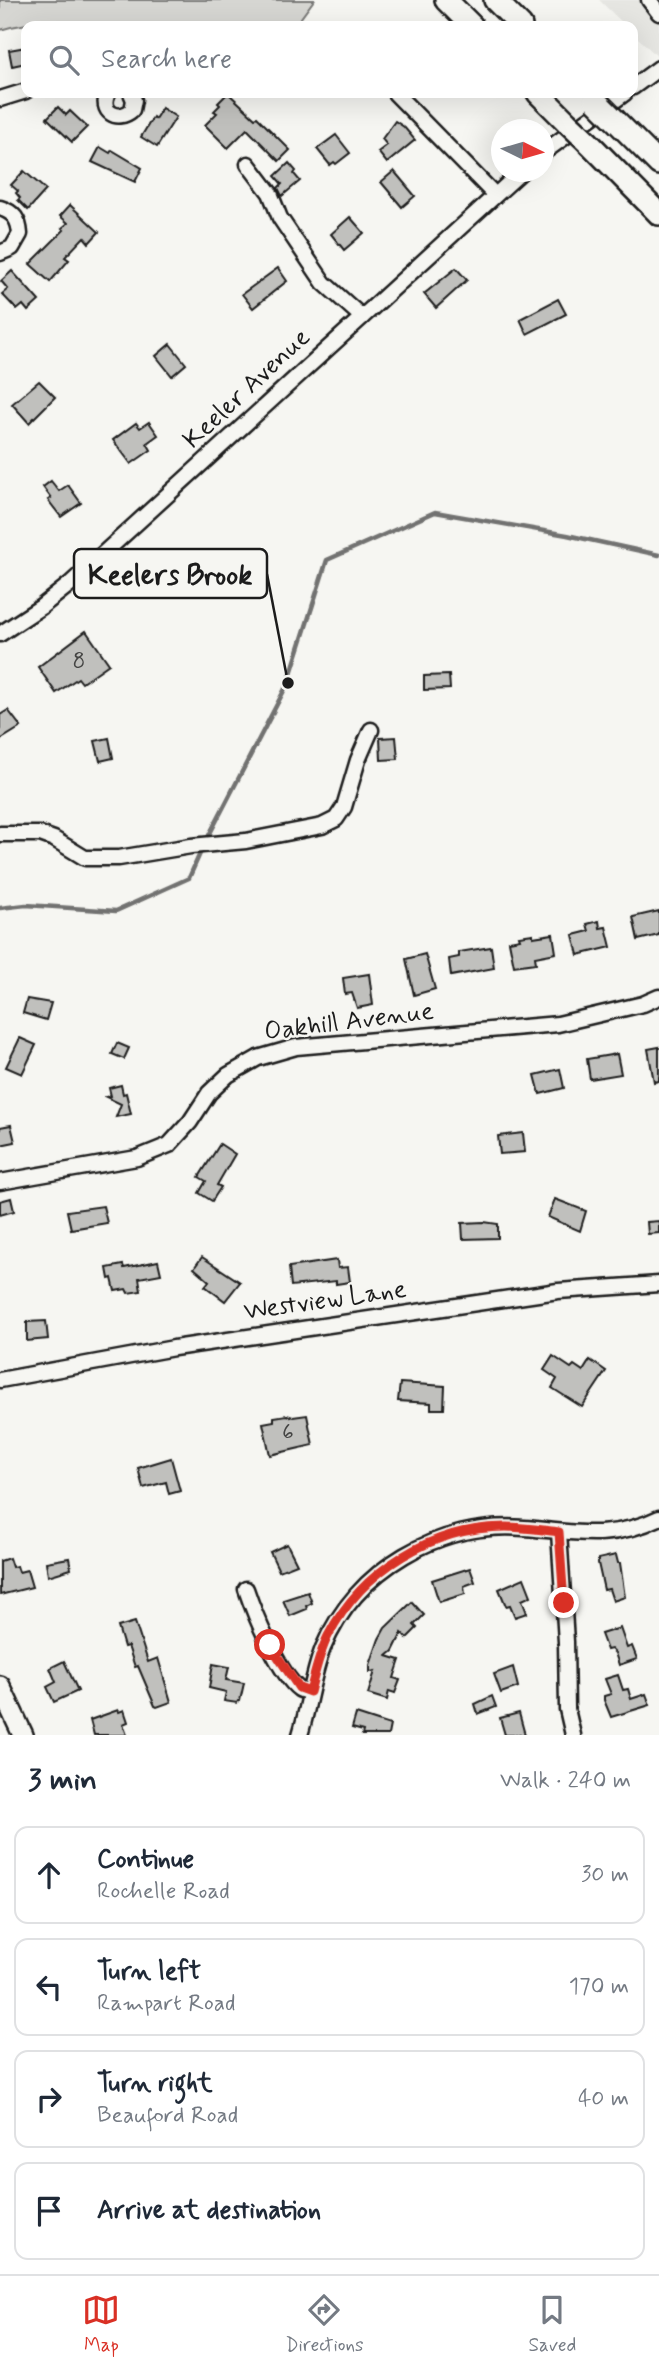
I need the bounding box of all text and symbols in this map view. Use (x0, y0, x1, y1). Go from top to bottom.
search box (21, 21, 638, 98)
icon: search (45, 41, 83, 79)
text: Search here (101, 43, 232, 77)
north arrow (491, 119, 554, 182)
street label: Keeler Avenue (176, 321, 318, 457)
callout: Keelers Brook (74, 549, 267, 598)
text: Keelers Brook (88, 558, 252, 595)
house number: 8 (73, 647, 85, 677)
street label: Oakhill Avenue (262, 995, 436, 1049)
street label: Westview Lane (242, 1273, 409, 1329)
house number: 6 (282, 1418, 294, 1448)
route end (548, 1587, 579, 1618)
route start (254, 1629, 285, 1660)
text: 3 min (28, 1761, 97, 1800)
text: Walk · 240 m (500, 1766, 631, 1796)
text: Continue (97, 1843, 194, 1877)
icon: ahead (30, 1856, 68, 1894)
text: 30 m (581, 1860, 629, 1890)
text: Rochelle Road (97, 1877, 230, 1907)
text: Turn left (97, 1955, 201, 1989)
icon: left (30, 1968, 68, 2006)
text: 170 m (569, 1972, 629, 2002)
text: Rampart Road (97, 1989, 236, 2019)
text: Turn right (97, 2067, 213, 2101)
icon: right (30, 2080, 68, 2118)
text: 40 m (578, 2084, 629, 2114)
text: Beauford Road (97, 2101, 238, 2131)
icon: arrive (30, 2192, 68, 2230)
text: Arrive at destination (97, 2194, 321, 2228)
tab: Map (82, 2291, 120, 2358)
tab: Directions (285, 2291, 364, 2358)
tab: Saved (528, 2291, 576, 2358)

